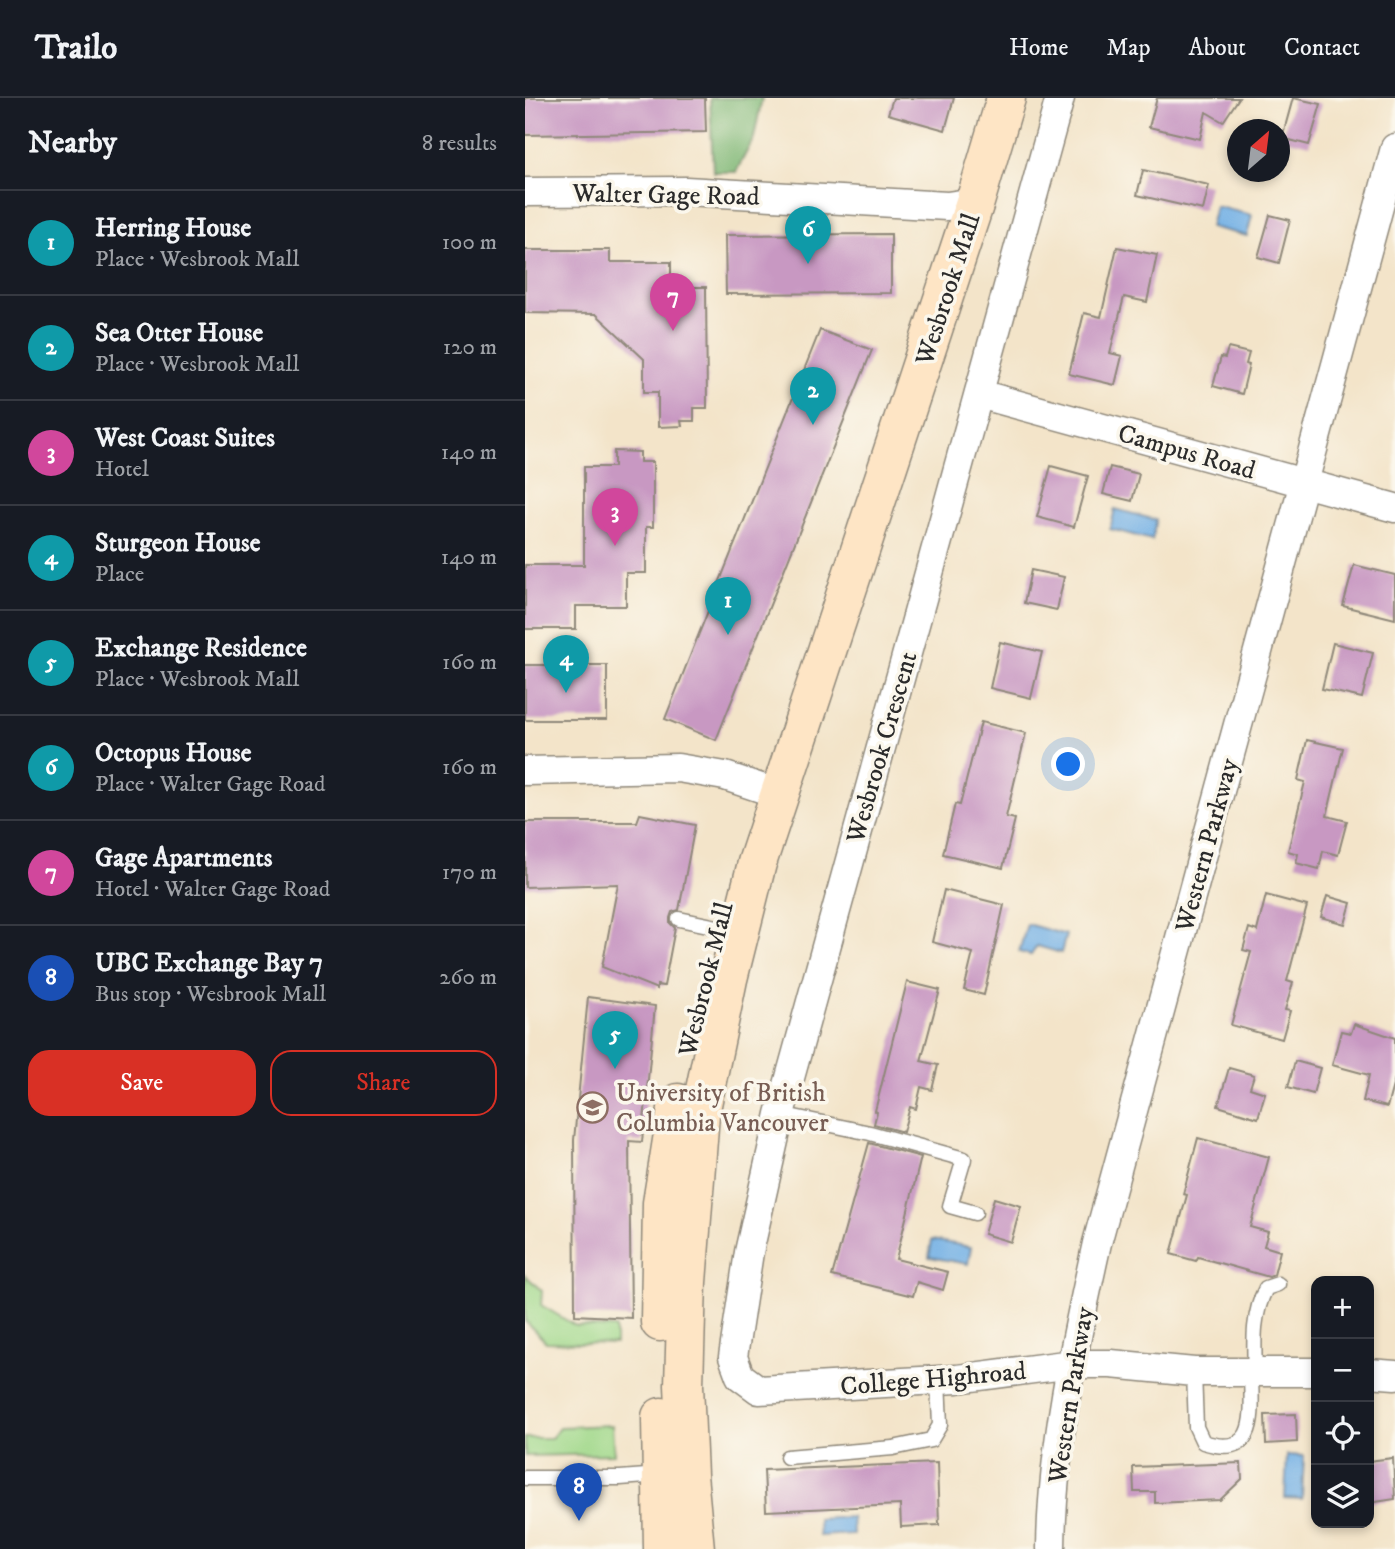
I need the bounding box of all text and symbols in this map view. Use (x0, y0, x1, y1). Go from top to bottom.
text: Trailo (35, 28, 117, 69)
text: Home (1009, 33, 1068, 63)
text: Map (1106, 33, 1151, 63)
text: About (1189, 33, 1246, 63)
text: Contact (1284, 33, 1360, 63)
north arrow (1227, 119, 1290, 182)
text: Nearby (28, 125, 117, 162)
text: 8 results (422, 129, 497, 158)
street label: Walter Gage Road (571, 177, 760, 214)
pin: 6 (785, 206, 831, 264)
street label: Wesbrook Mall (908, 209, 989, 371)
text: Herring House (95, 212, 251, 245)
text: 1 (47, 228, 55, 257)
text: 100 m (442, 228, 497, 257)
text: Place · Wesbrook Mall (95, 245, 299, 274)
pin: 7 (650, 273, 696, 331)
text: Sea Otter House (95, 317, 263, 350)
text: 2 (45, 333, 57, 362)
text: 120 m (443, 333, 497, 362)
text: Place · Wesbrook Mall (95, 350, 299, 379)
pin: 2 (790, 367, 836, 425)
street label: Campus Road (1114, 417, 1259, 488)
text: West Coast Suites (95, 422, 275, 455)
text: 3 (47, 438, 55, 467)
text: 140 m (441, 438, 497, 467)
text: Hotel (95, 455, 149, 484)
pin: 3 (592, 488, 638, 546)
text: Sturgeon House (95, 527, 261, 560)
text: 4 (44, 543, 58, 572)
text: 140 m (441, 543, 497, 572)
text: Place (95, 560, 144, 589)
pin: 1 (705, 577, 751, 635)
text: Exchange Residence (95, 632, 307, 665)
pin: 4 (543, 635, 589, 693)
text: 5 (45, 648, 57, 677)
text: 160 m (442, 648, 497, 677)
street label: Wesbrook Crescent (839, 648, 926, 848)
text: Place · Wesbrook Mall (95, 665, 299, 694)
text: Octopus House (95, 737, 252, 770)
your location (1051, 747, 1085, 781)
text: 6 (45, 753, 57, 782)
text: 160 m (442, 753, 497, 782)
street label: Western Parkway (1168, 754, 1247, 937)
text: Place · Walter Gage Road (95, 770, 326, 799)
text: Gage Apartments (95, 842, 273, 875)
text: 7 (45, 858, 57, 887)
text: 170 m (442, 858, 497, 887)
text: Hotel · Walter Gage Road (95, 875, 330, 904)
street label: Wesbrook Mall (671, 899, 742, 1061)
text: UBC Exchange Bay 7 (95, 947, 323, 980)
text: 8 (45, 963, 57, 992)
text: 260 m (439, 963, 497, 992)
text: Bus stop · Wesbrook Mall (95, 980, 326, 1009)
pin: 5 (592, 1011, 638, 1069)
button: Save (28, 1050, 256, 1116)
button: Share (270, 1050, 497, 1116)
place label: University of British Columbia Vancouver (616, 1077, 829, 1140)
school or university icon: University of British Columbia Vancouver (576, 1090, 610, 1124)
map controls (1311, 1276, 1374, 1528)
button: + (1311, 1276, 1374, 1339)
street label: Western Parkway (1041, 1304, 1102, 1487)
button: − (1311, 1339, 1374, 1402)
street label: College Highroad (839, 1355, 1027, 1404)
button: locate (1311, 1402, 1374, 1465)
pin: 8 (556, 1463, 602, 1521)
button: layers (1311, 1465, 1374, 1528)

